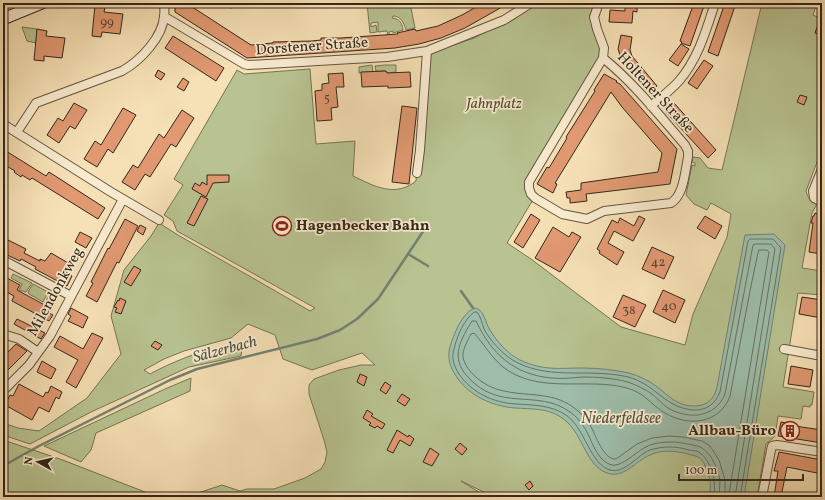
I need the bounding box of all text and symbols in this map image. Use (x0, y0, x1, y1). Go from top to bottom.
house number: 99 (100, 14, 114, 32)
street label: Dorstener Straße (255, 33, 369, 61)
street label: Holtener Straße (612, 48, 698, 138)
house number: 5 (324, 90, 330, 108)
park label: Jahnplatz (464, 94, 522, 115)
sports icon: Hagenbecker Bahn (271, 215, 293, 237)
place label: Hagenbecker Bahn (296, 216, 430, 237)
street label: Milendonkweg (23, 243, 89, 340)
house number: 42 (651, 254, 665, 272)
house number: 40 (661, 298, 677, 316)
house number: 38 (622, 302, 636, 320)
water label: Sälzerbach (191, 331, 259, 369)
water label: Niederfeldsee (581, 408, 661, 430)
building icon: Allbau-Büro (779, 420, 801, 442)
place label: Allbau-Büro (688, 421, 776, 442)
north arrow (18, 442, 58, 482)
text: N (22, 456, 38, 466)
scale bar (679, 456, 803, 482)
text: 100 m (685, 463, 718, 479)

